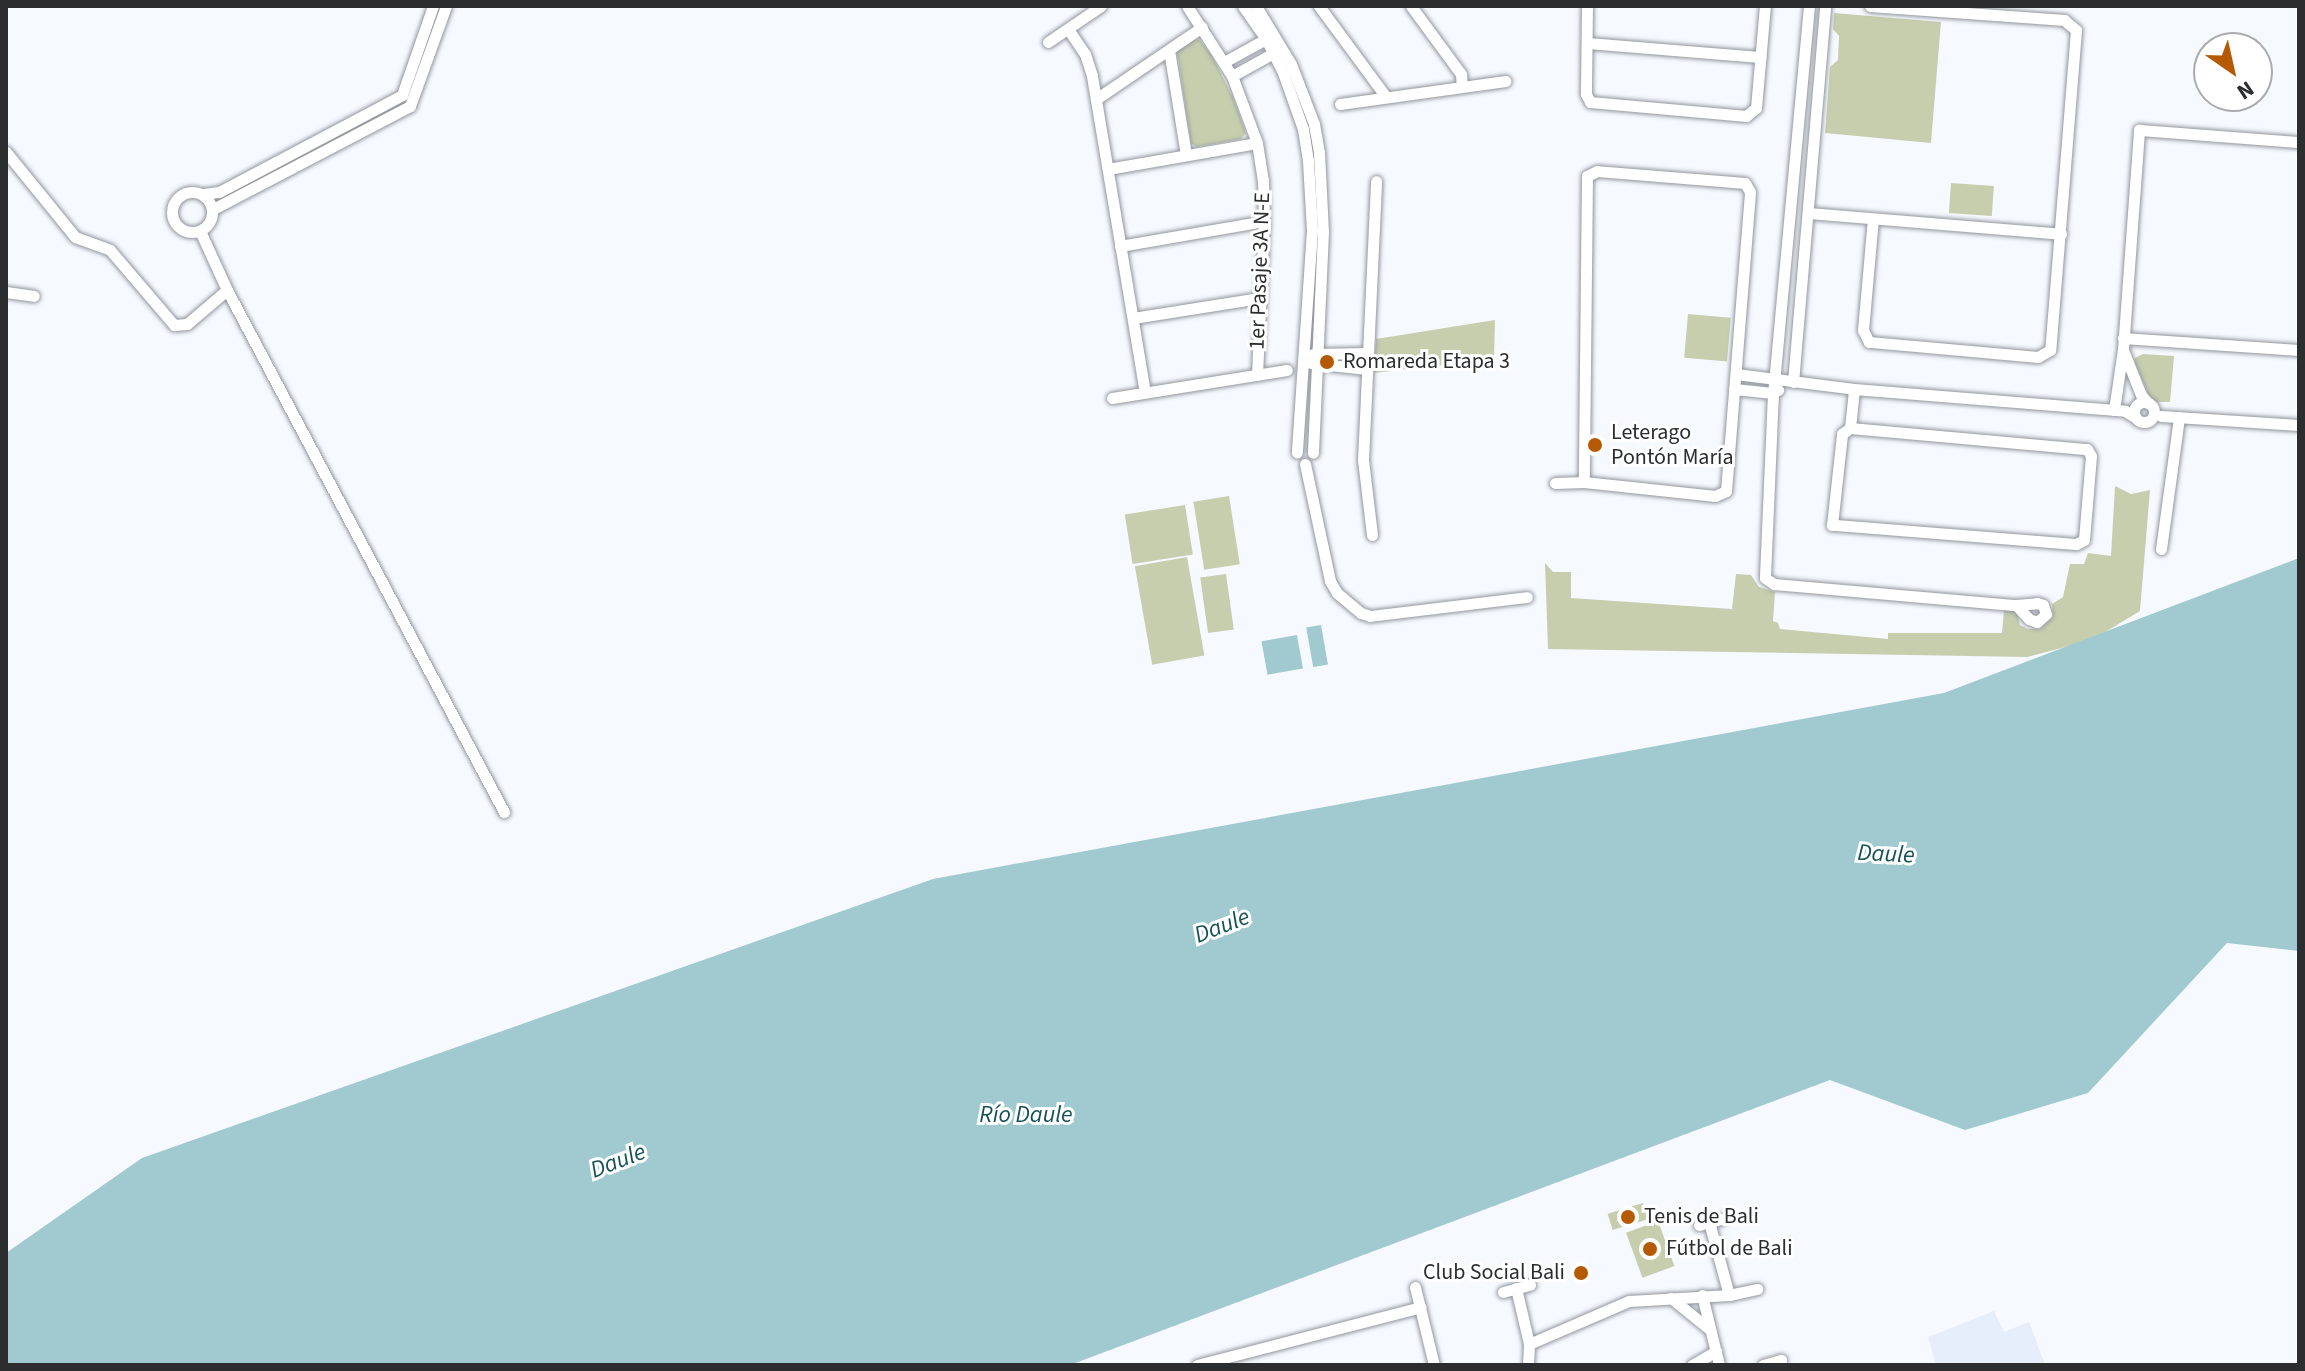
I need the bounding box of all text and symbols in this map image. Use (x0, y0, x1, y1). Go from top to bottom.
north arrow (2193, 32, 2273, 112)
text: N (2230, 73, 2260, 108)
street label: 1er Pasaje 3A N-E (1244, 192, 1276, 350)
place label: Romareda Etapa 3 (1343, 349, 1510, 375)
marker: Romareda Etapa 3 (1318, 353, 1336, 371)
place label: Leterago Pontón María (1611, 419, 1734, 470)
marker: Leterago Pontón María (1586, 436, 1604, 454)
water label: Daule (1857, 838, 1915, 870)
water label: Daule (1190, 902, 1254, 950)
water label: Río Daule (979, 1101, 1073, 1129)
water label: Daule (586, 1137, 650, 1185)
place label: Tenis de Bali (1644, 1204, 1759, 1230)
marker: Tenis de Bali (1619, 1208, 1637, 1226)
place label: Fútbol de Bali (1666, 1236, 1793, 1262)
marker: Fútbol de Bali (1641, 1240, 1659, 1258)
place label: Club Social Bali (1423, 1260, 1565, 1286)
marker: Club Social Bali (1572, 1264, 1590, 1282)

